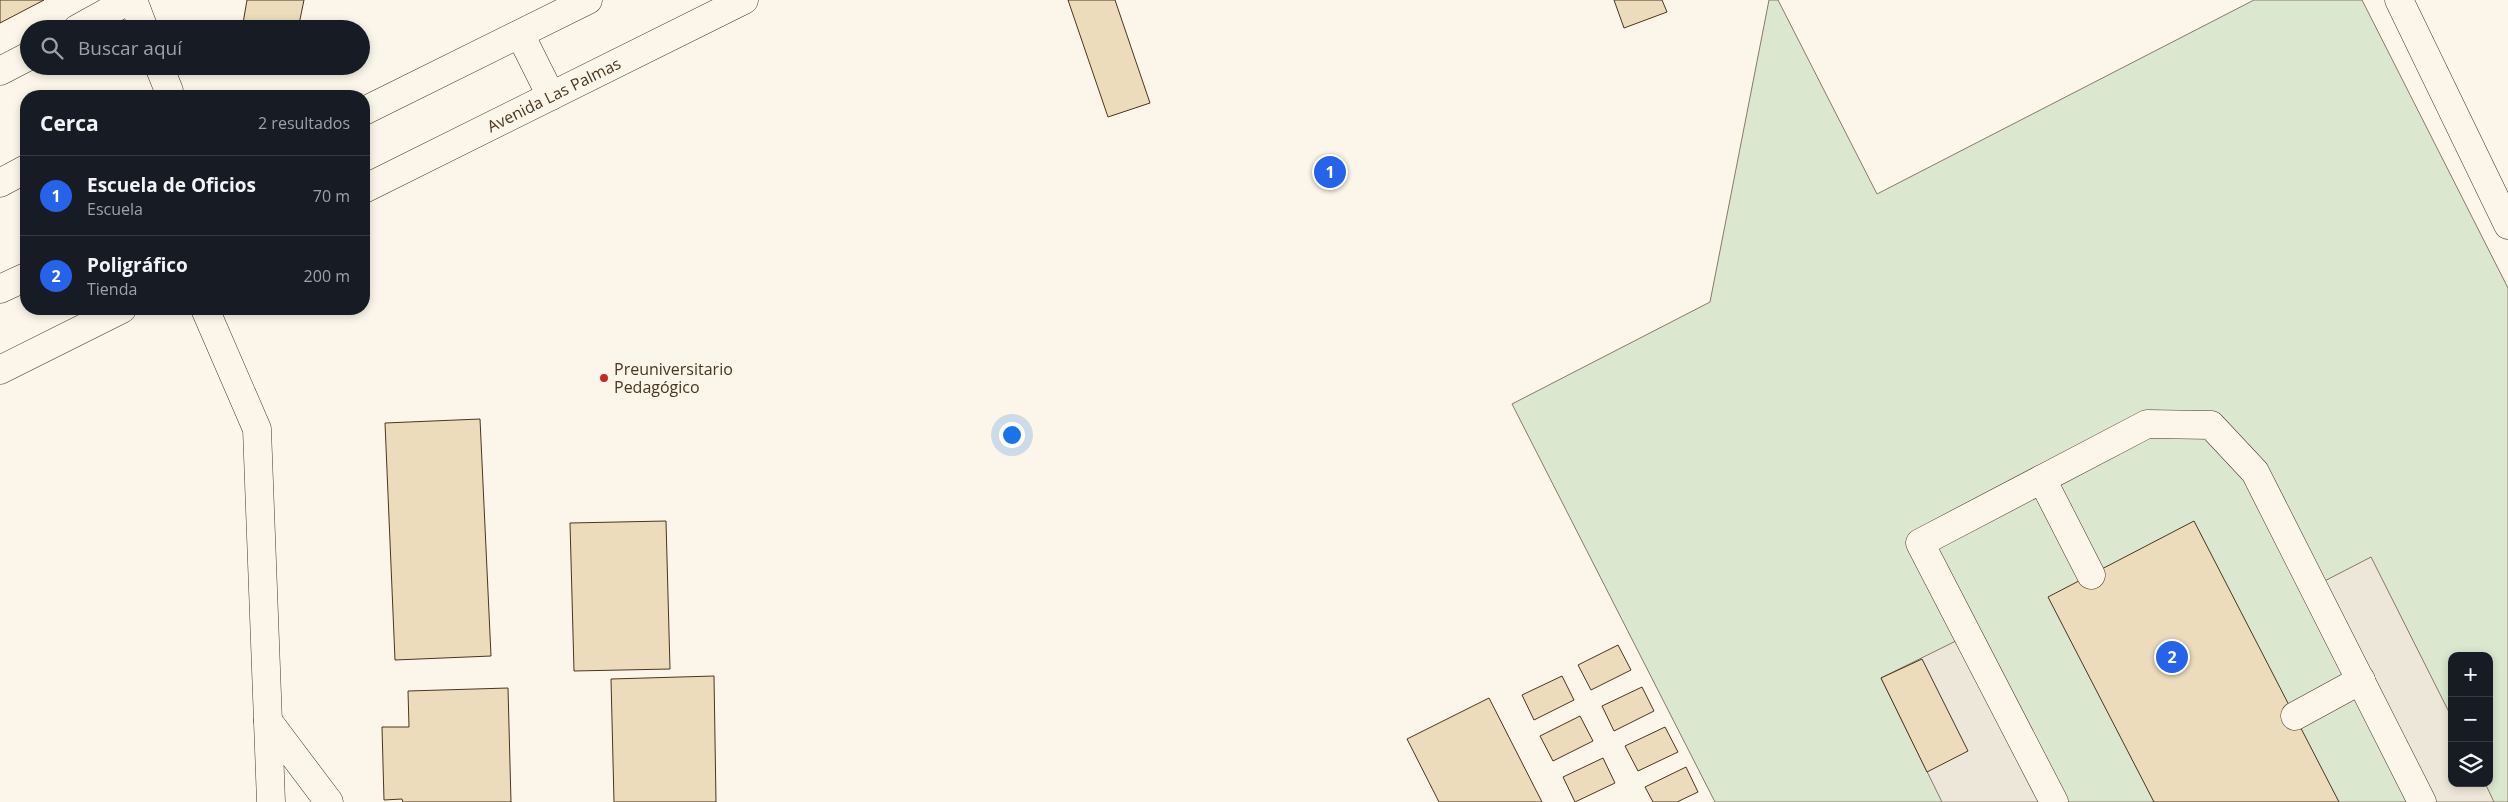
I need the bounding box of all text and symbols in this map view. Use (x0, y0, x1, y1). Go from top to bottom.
search box (20, 20, 370, 75)
icon: search (38, 34, 66, 62)
text: Buscar aquí (78, 35, 182, 61)
street label: Avenida Las Palmas (483, 52, 624, 137)
text: Cerca (40, 109, 99, 137)
text: 2 resultados (258, 112, 350, 134)
pin: 1 (1314, 153, 1346, 191)
text: Escuela de Oficios (87, 172, 256, 198)
text: 1 (51, 185, 61, 207)
text: 70 m (313, 185, 350, 207)
text: Escuela (87, 198, 143, 220)
text: Poligráfico (87, 252, 188, 278)
text: 2 (51, 265, 61, 287)
text: 200 m (304, 265, 350, 287)
text: Tienda (87, 278, 137, 300)
place label: Preuniversitario Pedagógico (614, 358, 733, 398)
marker: Preuniversitario Pedagógico (598, 372, 610, 384)
your location (999, 422, 1025, 448)
pin: 2 (2156, 638, 2188, 676)
map controls (2448, 652, 2493, 787)
button: + (2448, 652, 2493, 697)
button: − (2448, 697, 2493, 742)
button: layers (2448, 742, 2493, 787)

